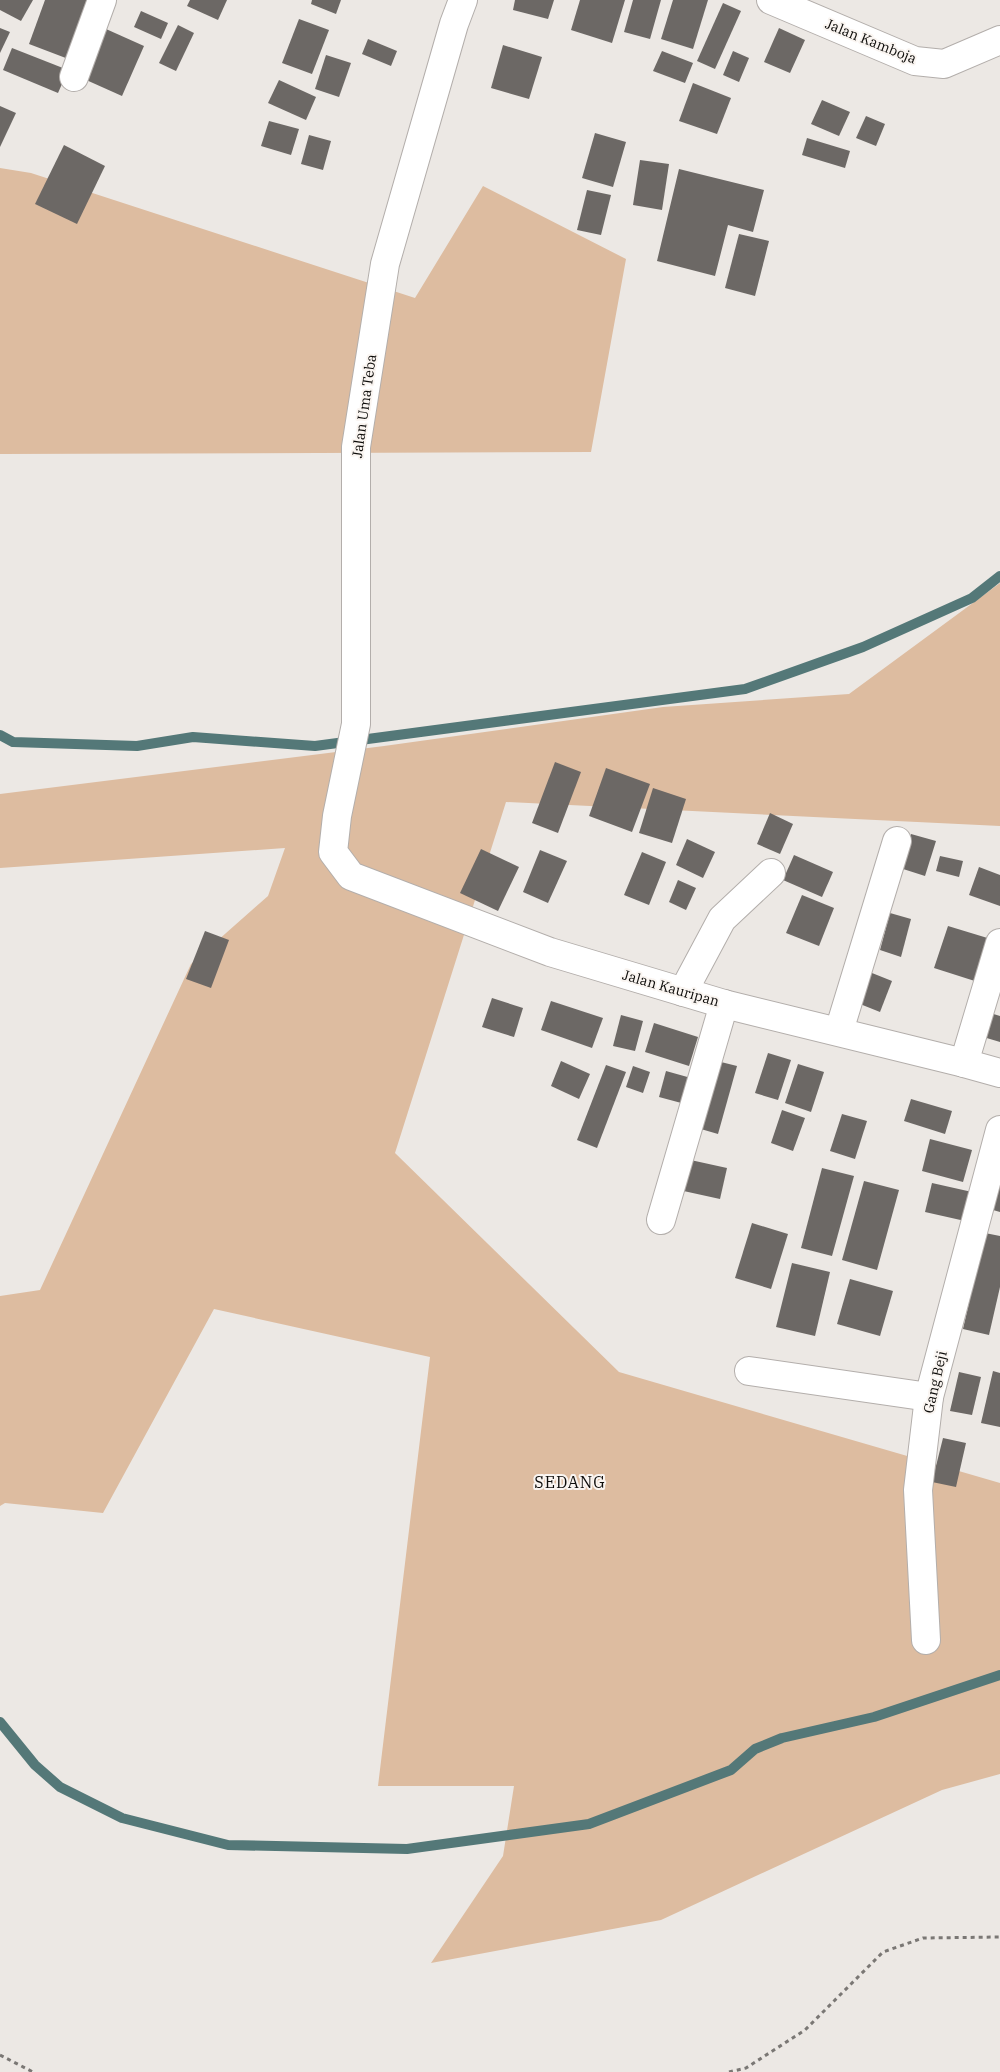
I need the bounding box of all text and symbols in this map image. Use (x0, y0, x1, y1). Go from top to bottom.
street label: Jalan Kamboja (823, 14, 920, 68)
street label: Jalan Uma Teba (348, 353, 380, 459)
street label: Jalan Kauripan (621, 966, 722, 1010)
street label: Gang Beji (919, 1349, 951, 1415)
district label: SEDANG (534, 1472, 606, 1492)

